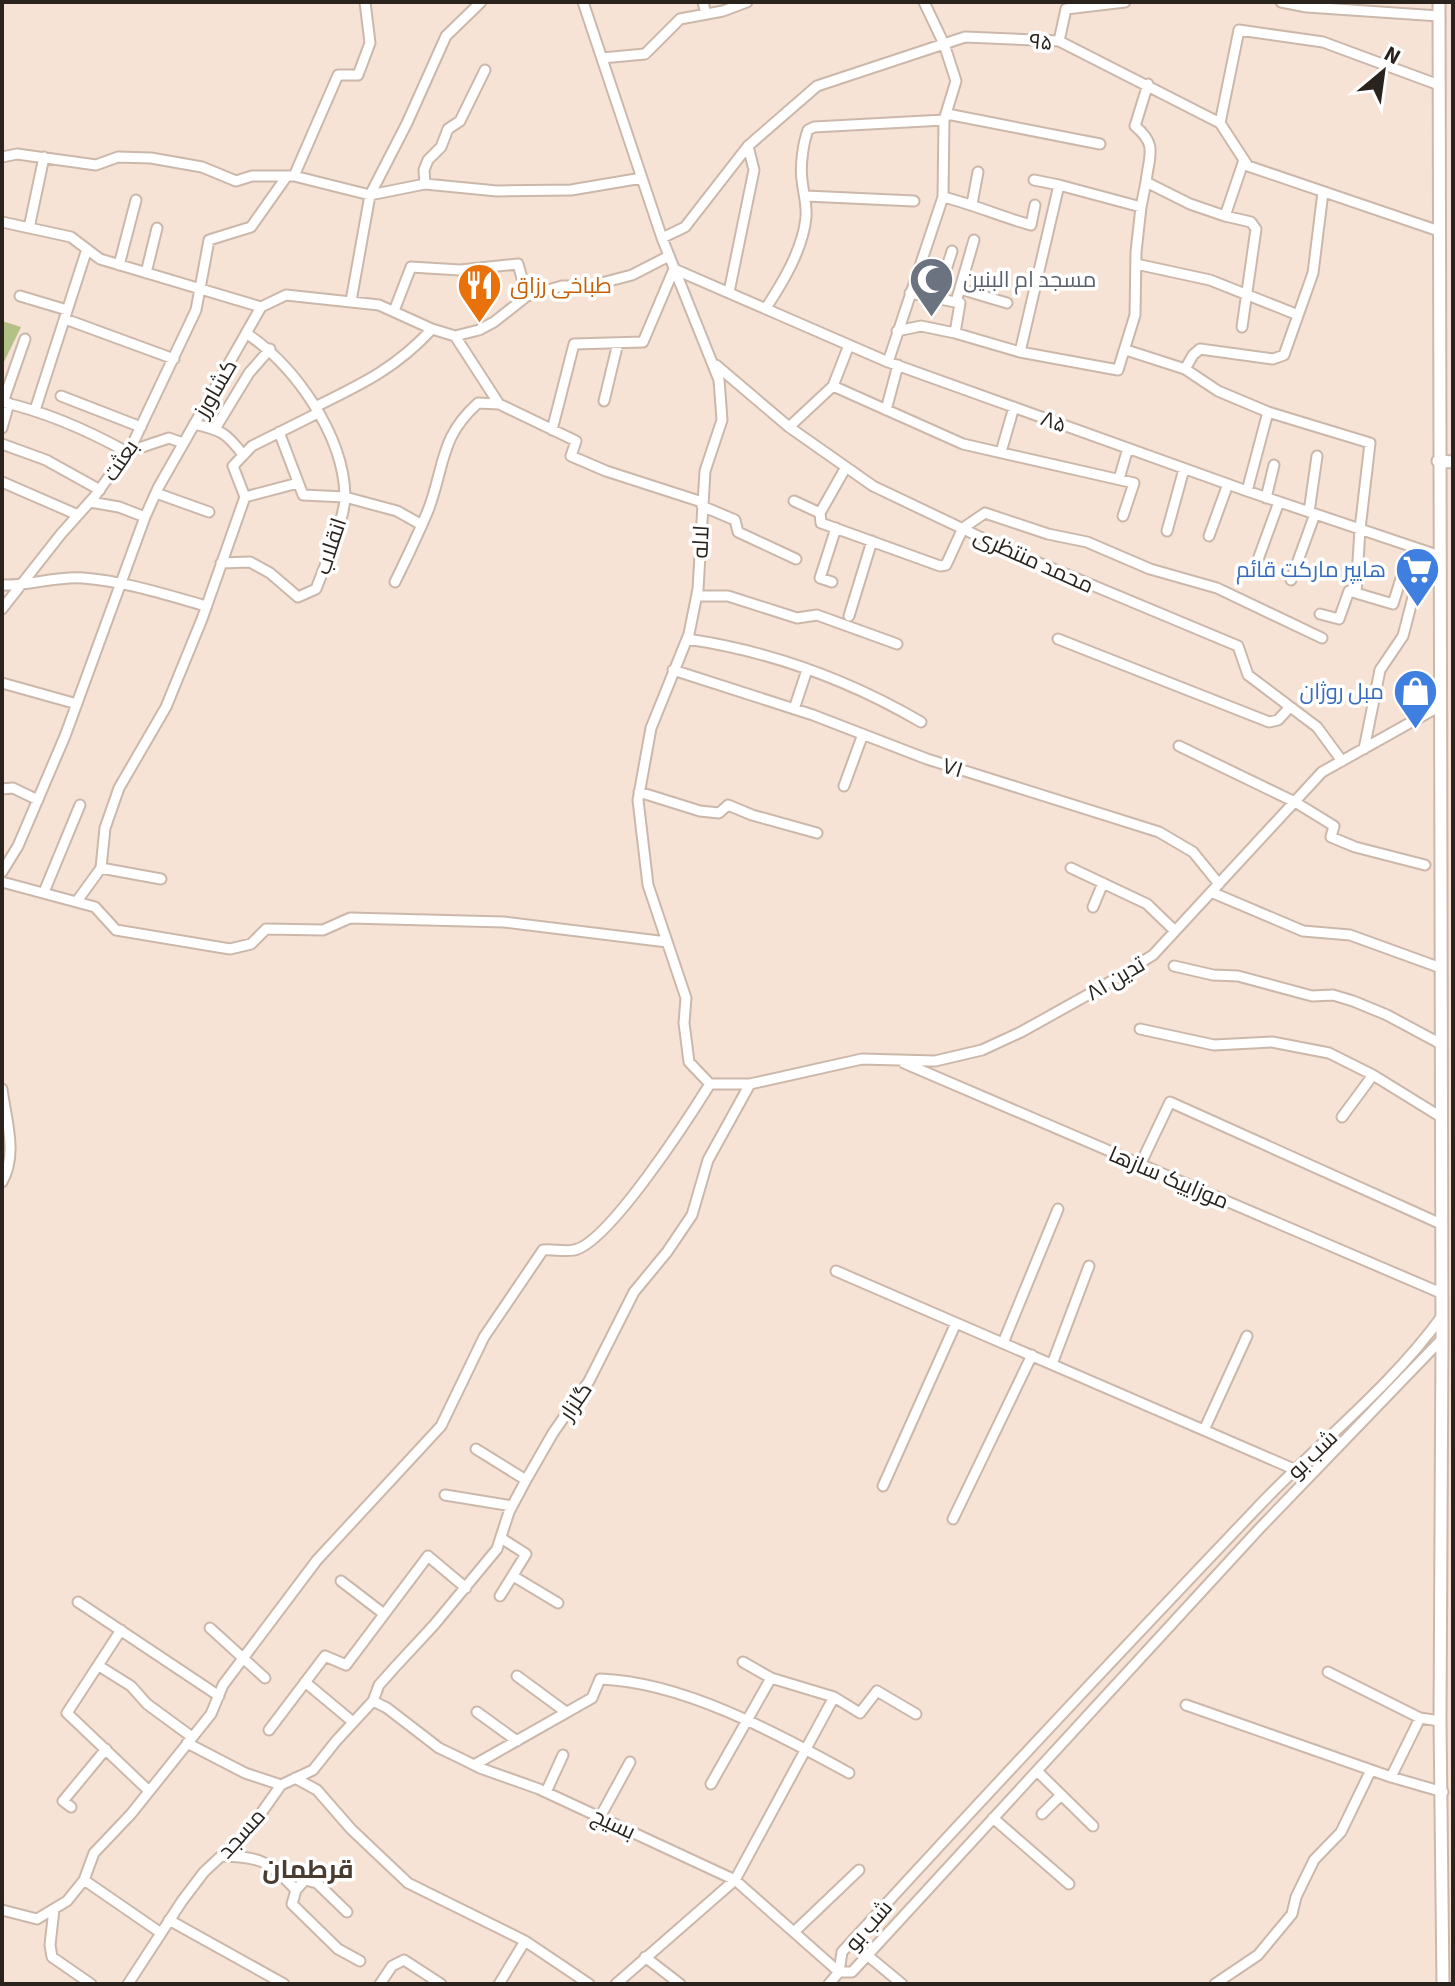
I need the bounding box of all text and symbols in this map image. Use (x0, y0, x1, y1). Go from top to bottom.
street label: ۹۵ (1028, 25, 1054, 59)
north arrow (1343, 32, 1423, 112)
text: N (1378, 38, 1406, 73)
mosque icon: مسجد ام البنین (908, 255, 956, 318)
restaurant icon: طباخی رزاق (455, 261, 503, 324)
place label: مسجد ام البنین (963, 264, 1096, 296)
place label: طباخی رزاق (510, 270, 612, 302)
street label: کشاورز (185, 353, 245, 425)
street label: ۸۵ (1036, 403, 1071, 441)
street label: بعثت (95, 433, 146, 488)
street label: انقلاب (307, 514, 355, 579)
street label: محمد منتظری (968, 520, 1099, 602)
street label: لاله (684, 525, 718, 559)
supermarket icon: هایپر مارکت قائم (1393, 545, 1441, 608)
place label: هایپر مارکت قائم (1236, 554, 1386, 586)
shop icon: مبل روژان (1391, 667, 1439, 730)
place label: مبل روژان (1299, 676, 1384, 708)
street label: ۷۱ (938, 750, 967, 786)
street label: تدین ۸۱ (1080, 949, 1151, 1009)
street label: موزاییک سازها (1104, 1138, 1234, 1218)
street label: گلزار (550, 1376, 600, 1429)
street label: شب بو (1280, 1423, 1345, 1487)
street label: بسیج (586, 1800, 641, 1848)
street label: مسجد (210, 1801, 273, 1866)
district label: قرطمان (262, 1851, 354, 1888)
street label: شب بو (837, 1893, 900, 1958)

